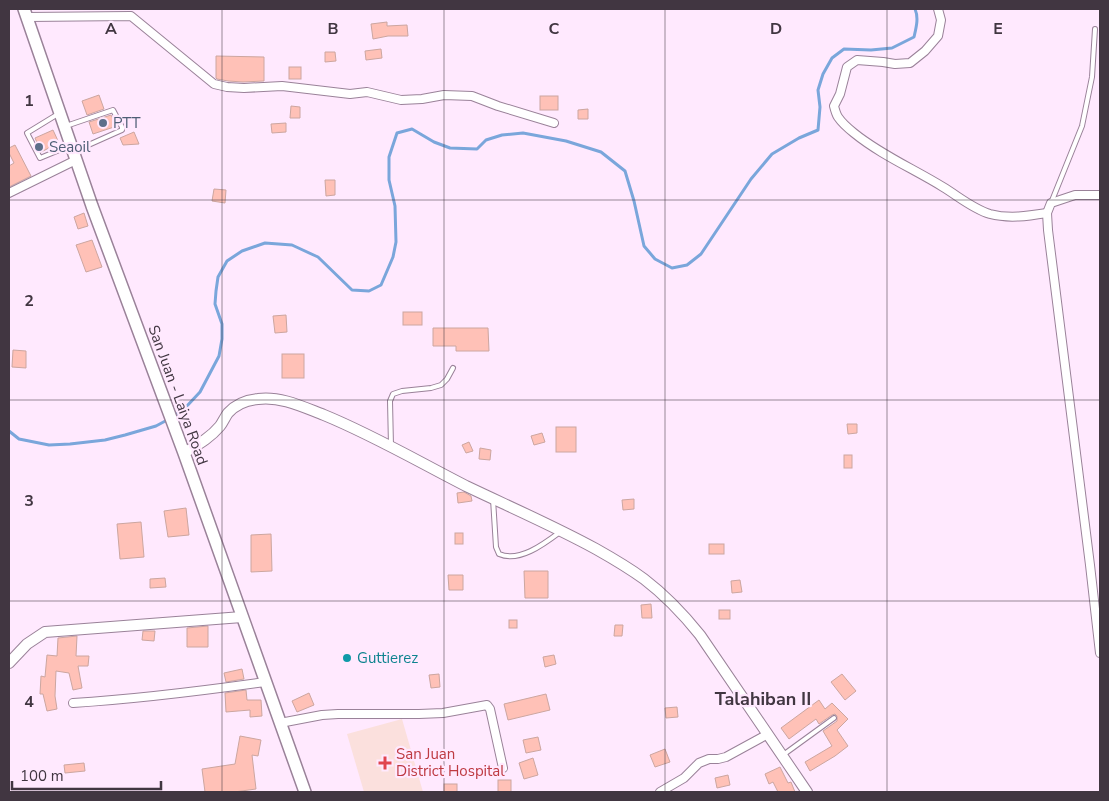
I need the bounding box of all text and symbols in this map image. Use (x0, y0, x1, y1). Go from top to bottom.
text: A (105, 18, 117, 40)
text: B (327, 18, 339, 40)
text: C (549, 18, 560, 40)
text: D (770, 18, 782, 40)
text: E (993, 18, 1003, 40)
text: 1 (24, 90, 34, 112)
place label: PTT (113, 113, 140, 133)
marker: PTT (97, 117, 109, 129)
place label: Seaoil (49, 137, 91, 157)
marker: Seaoil (33, 141, 45, 153)
text: 2 (24, 290, 34, 312)
street label: San Juan - Laiya Road (143, 322, 213, 468)
text: 3 (24, 490, 34, 512)
place label: Guttierez (357, 648, 418, 668)
marker: Guttierez (341, 652, 353, 664)
district label: Talahiban II (715, 687, 811, 711)
text: 4 (24, 691, 34, 713)
place label: San Juan District Hospital (396, 744, 505, 781)
marker: San Juan District Hospital (378, 756, 392, 770)
scale bar (12, 758, 161, 790)
text: 100 m (20, 766, 64, 786)

